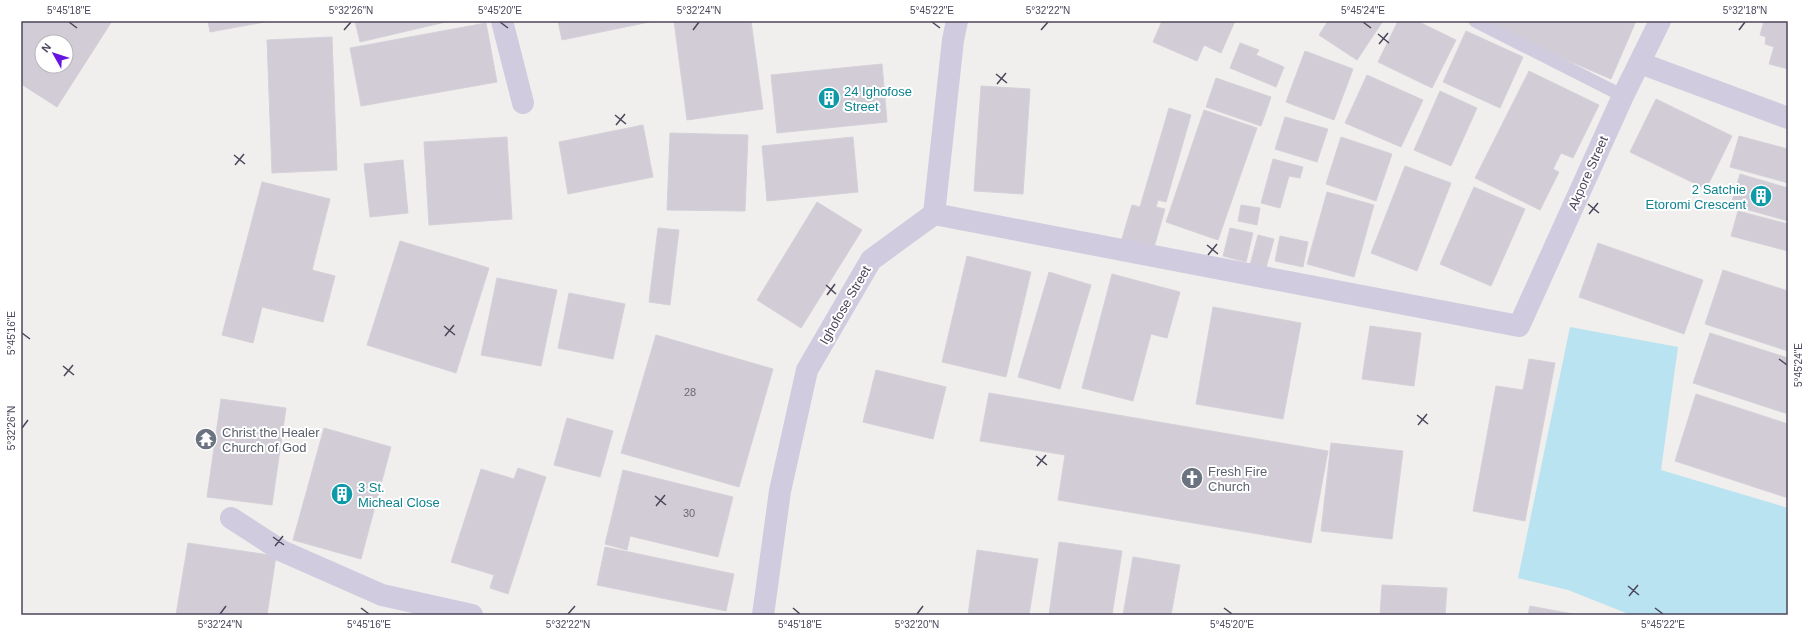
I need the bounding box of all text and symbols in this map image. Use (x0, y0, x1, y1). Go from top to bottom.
text: 5°45'18"E (47, 5, 91, 16)
text: 5°32'26"N (329, 5, 373, 16)
text: 5°45'20"E (478, 5, 522, 16)
text: 5°32'24"N (677, 5, 721, 16)
text: 5°45'22"E (910, 5, 954, 16)
text: 5°32'22"N (1026, 5, 1070, 16)
text: 5°45'24"E (1341, 5, 1385, 16)
text: 5°32'18"N (1723, 5, 1767, 16)
north arrow (34, 34, 74, 74)
text: N (39, 41, 53, 55)
place label: 24 Ighofose Street (844, 84, 912, 114)
building icon: 24 Ighofose Street (816, 85, 842, 111)
street label: Akpore Street (1565, 133, 1611, 212)
place label: 2 Satchie Etoromi Crescent (1646, 182, 1746, 212)
building icon: 2 Satchie Etoromi Crescent (1748, 183, 1774, 209)
street label: Ighofose Street (816, 263, 874, 347)
text: 5°45'16"E (6, 311, 17, 355)
text: 5°45'24"E (1793, 343, 1804, 387)
house number: 28 (684, 386, 696, 398)
text: 5°32'26"N (6, 406, 17, 450)
place label: Christ the Healer Church of God (222, 425, 320, 455)
temple icon: Christ the Healer Church of God (193, 426, 219, 452)
place label: Fresh Fire Church (1208, 464, 1267, 494)
church icon: Fresh Fire Church (1179, 465, 1205, 491)
place label: 3 St. Micheal Close (358, 480, 440, 510)
building icon: 3 St. Micheal Close (329, 481, 355, 507)
house number: 30 (683, 507, 695, 519)
text: 5°32'24"N (198, 619, 242, 630)
text: 5°45'16"E (347, 619, 391, 630)
text: 5°32'22"N (546, 619, 590, 630)
text: 5°45'18"E (778, 619, 822, 630)
text: 5°32'20"N (895, 619, 939, 630)
text: 5°45'20"E (1210, 619, 1254, 630)
text: 5°45'22"E (1641, 619, 1685, 630)

